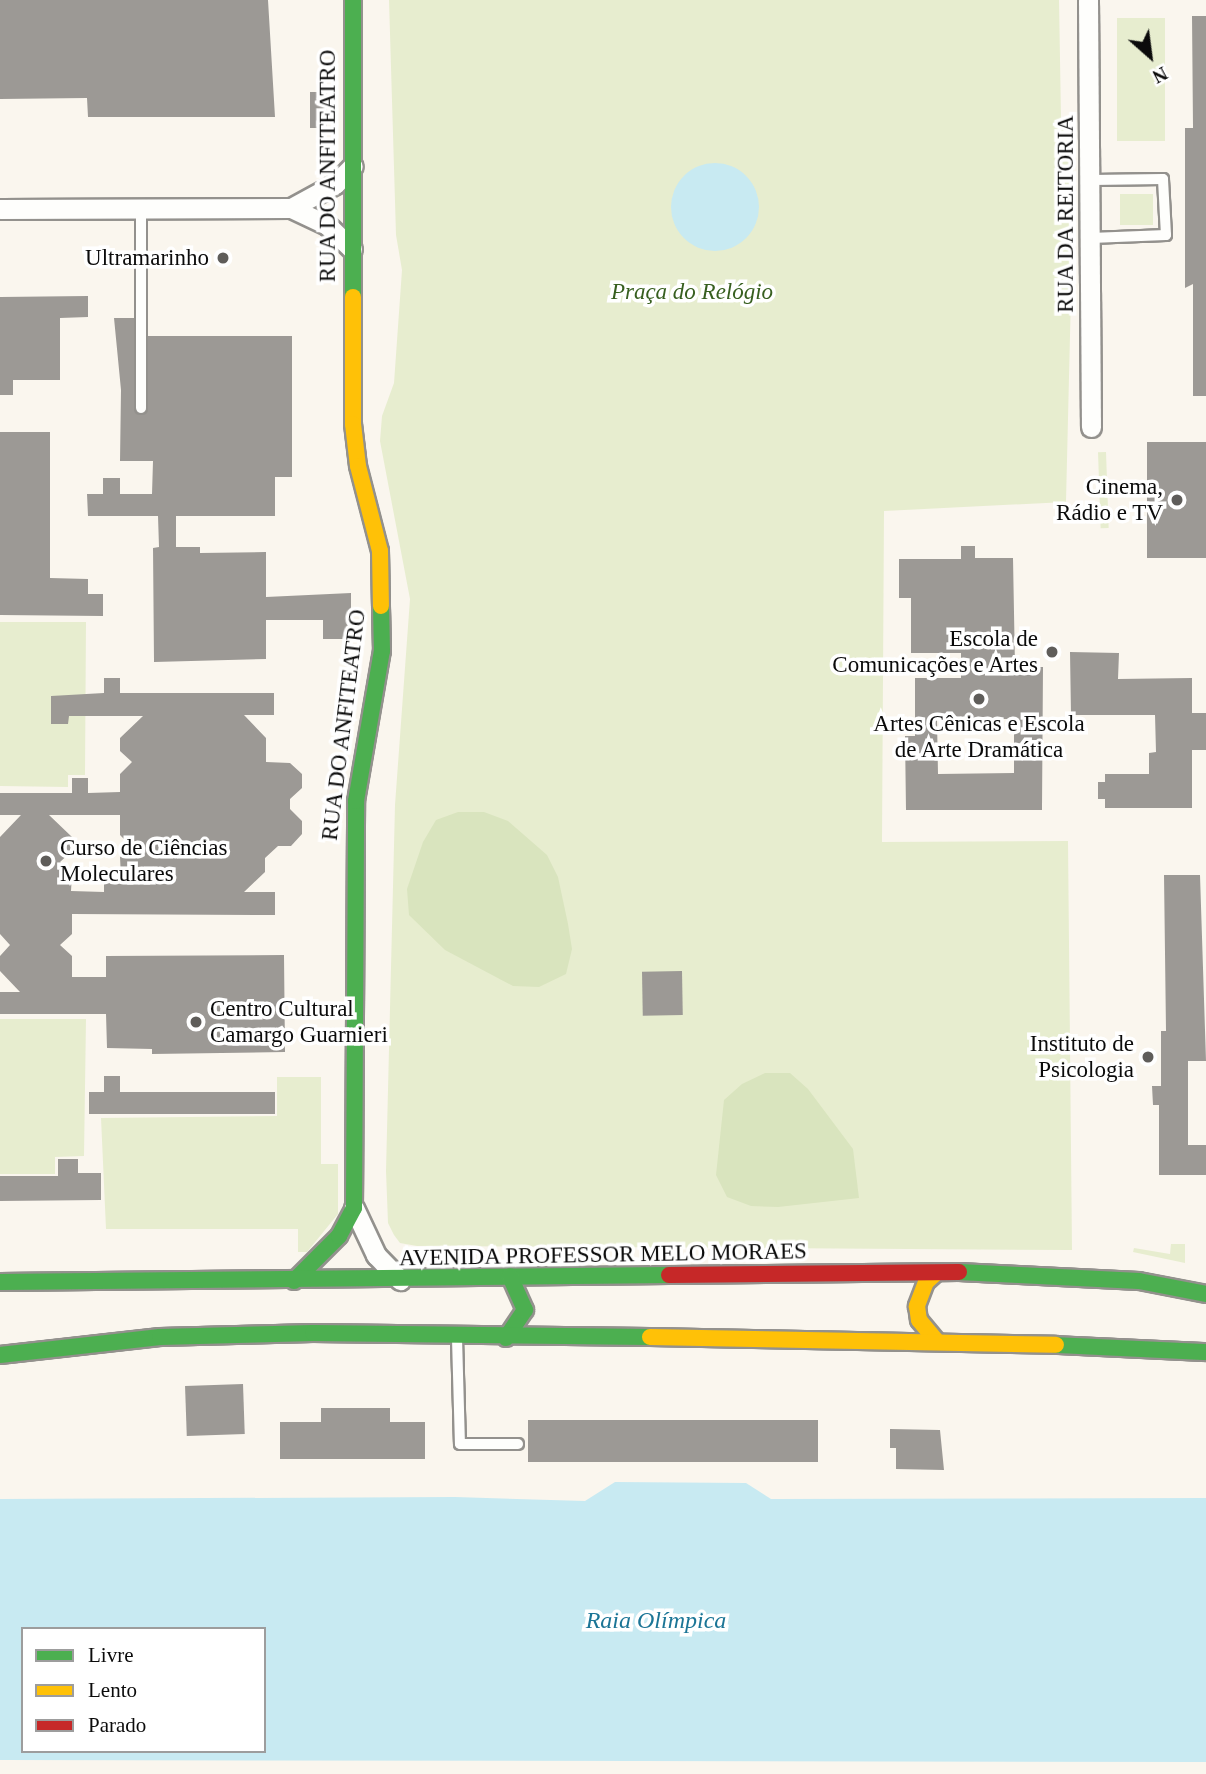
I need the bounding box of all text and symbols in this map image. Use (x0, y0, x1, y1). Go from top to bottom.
north arrow (1115, 21, 1185, 91)
street label: RUA DO ANFITEATRO (314, 48, 342, 284)
text: N (1149, 62, 1171, 87)
street label: RUA DA REITORIA (1052, 114, 1080, 314)
place label: Ultramarinho (85, 244, 209, 272)
marker: Ultramarinho (215, 250, 231, 266)
park label: Praça do Relógio (611, 278, 773, 306)
place label: Cinema, Rádio e TV (1056, 473, 1163, 527)
marker: Cinema, Rádio e TV (1169, 492, 1185, 508)
street label: RUA DO ANFITEATRO (316, 607, 372, 843)
place label: Escola de Comunicações e Artes (831, 625, 1038, 679)
marker: Escola de Comunicações e Artes (1044, 644, 1060, 660)
marker: Artes Cênicas e Escola de Arte Dramática (971, 691, 987, 707)
place label: Artes Cênicas e Escola de Arte Dramática (873, 710, 1085, 764)
place label: Curso de Ciências Moleculares (60, 834, 227, 888)
marker: Curso de Ciências Moleculares (38, 853, 54, 869)
place label: Centro Cultural Camargo Guarnieri (210, 995, 388, 1049)
marker: Centro Cultural Camargo Guarnieri (188, 1014, 204, 1030)
place label: Instituto de Psicologia (1030, 1030, 1134, 1084)
marker: Instituto de Psicologia (1140, 1049, 1156, 1065)
street label: AVENIDA PROFESSOR MELO MORAES (398, 1238, 808, 1272)
water label: Raia Olímpica (586, 1607, 726, 1635)
legend (21, 1627, 266, 1753)
text: Livre (88, 1643, 133, 1667)
text: Lento (88, 1678, 137, 1702)
text: Parado (88, 1713, 146, 1737)

